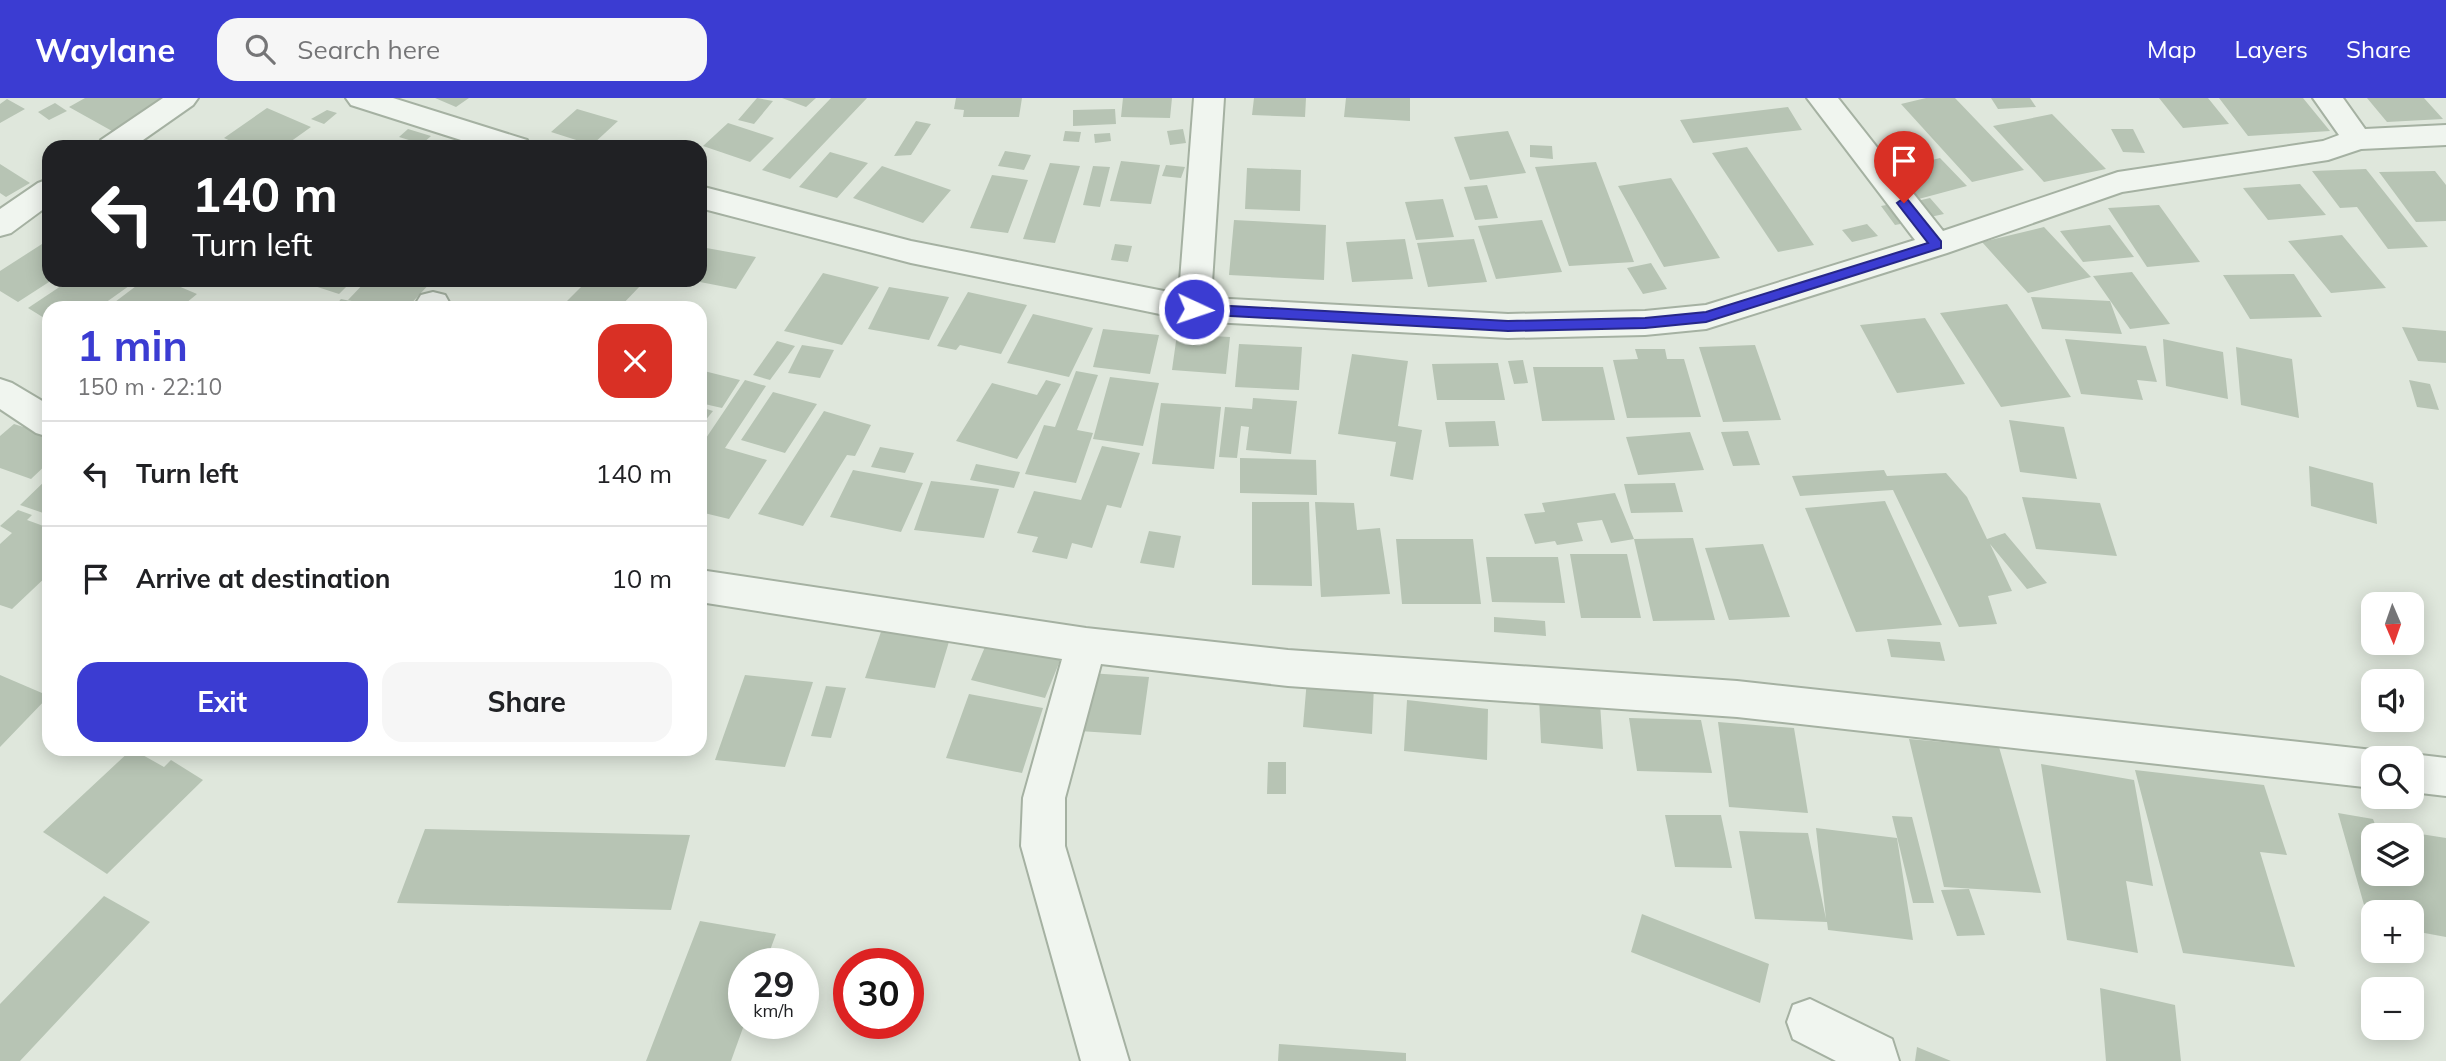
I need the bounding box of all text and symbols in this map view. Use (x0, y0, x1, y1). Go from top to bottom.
search box (217, 18, 707, 81)
text: Waylane (35, 29, 175, 70)
icon: search (241, 30, 279, 68)
text: Search here (297, 33, 440, 66)
text: Map (2147, 34, 2196, 64)
text: Layers (2234, 34, 2308, 64)
text: Share (2346, 34, 2411, 64)
pin (1874, 131, 1934, 203)
icon: arrive (1885, 142, 1923, 180)
text: 140 m (192, 163, 338, 224)
icon: left (77, 168, 168, 259)
text: Turn left (192, 224, 312, 264)
position arrow (1157, 272, 1231, 346)
text: 1 min (77, 319, 188, 372)
button: close (598, 324, 672, 398)
text: 150 m · 22:10 (77, 372, 222, 401)
icon: left (77, 455, 115, 493)
text: Turn left (136, 457, 238, 490)
text: 140 m (596, 457, 672, 490)
icon: arrive (77, 560, 115, 598)
text: Arrive at destination (136, 562, 391, 595)
text: 10 m (611, 562, 672, 595)
north arrow (2361, 592, 2424, 654)
map controls (2361, 592, 2424, 1040)
button: Exit (77, 662, 368, 742)
button: Share (382, 662, 672, 742)
button: sound (2361, 669, 2424, 732)
button: search (2361, 746, 2424, 809)
button: layers (2361, 823, 2424, 886)
button: + (2361, 900, 2424, 963)
speed limit sign: 30 (833, 948, 924, 1039)
text: 29 (752, 962, 795, 1006)
button: − (2361, 977, 2424, 1040)
text: km/h (753, 999, 794, 1022)

